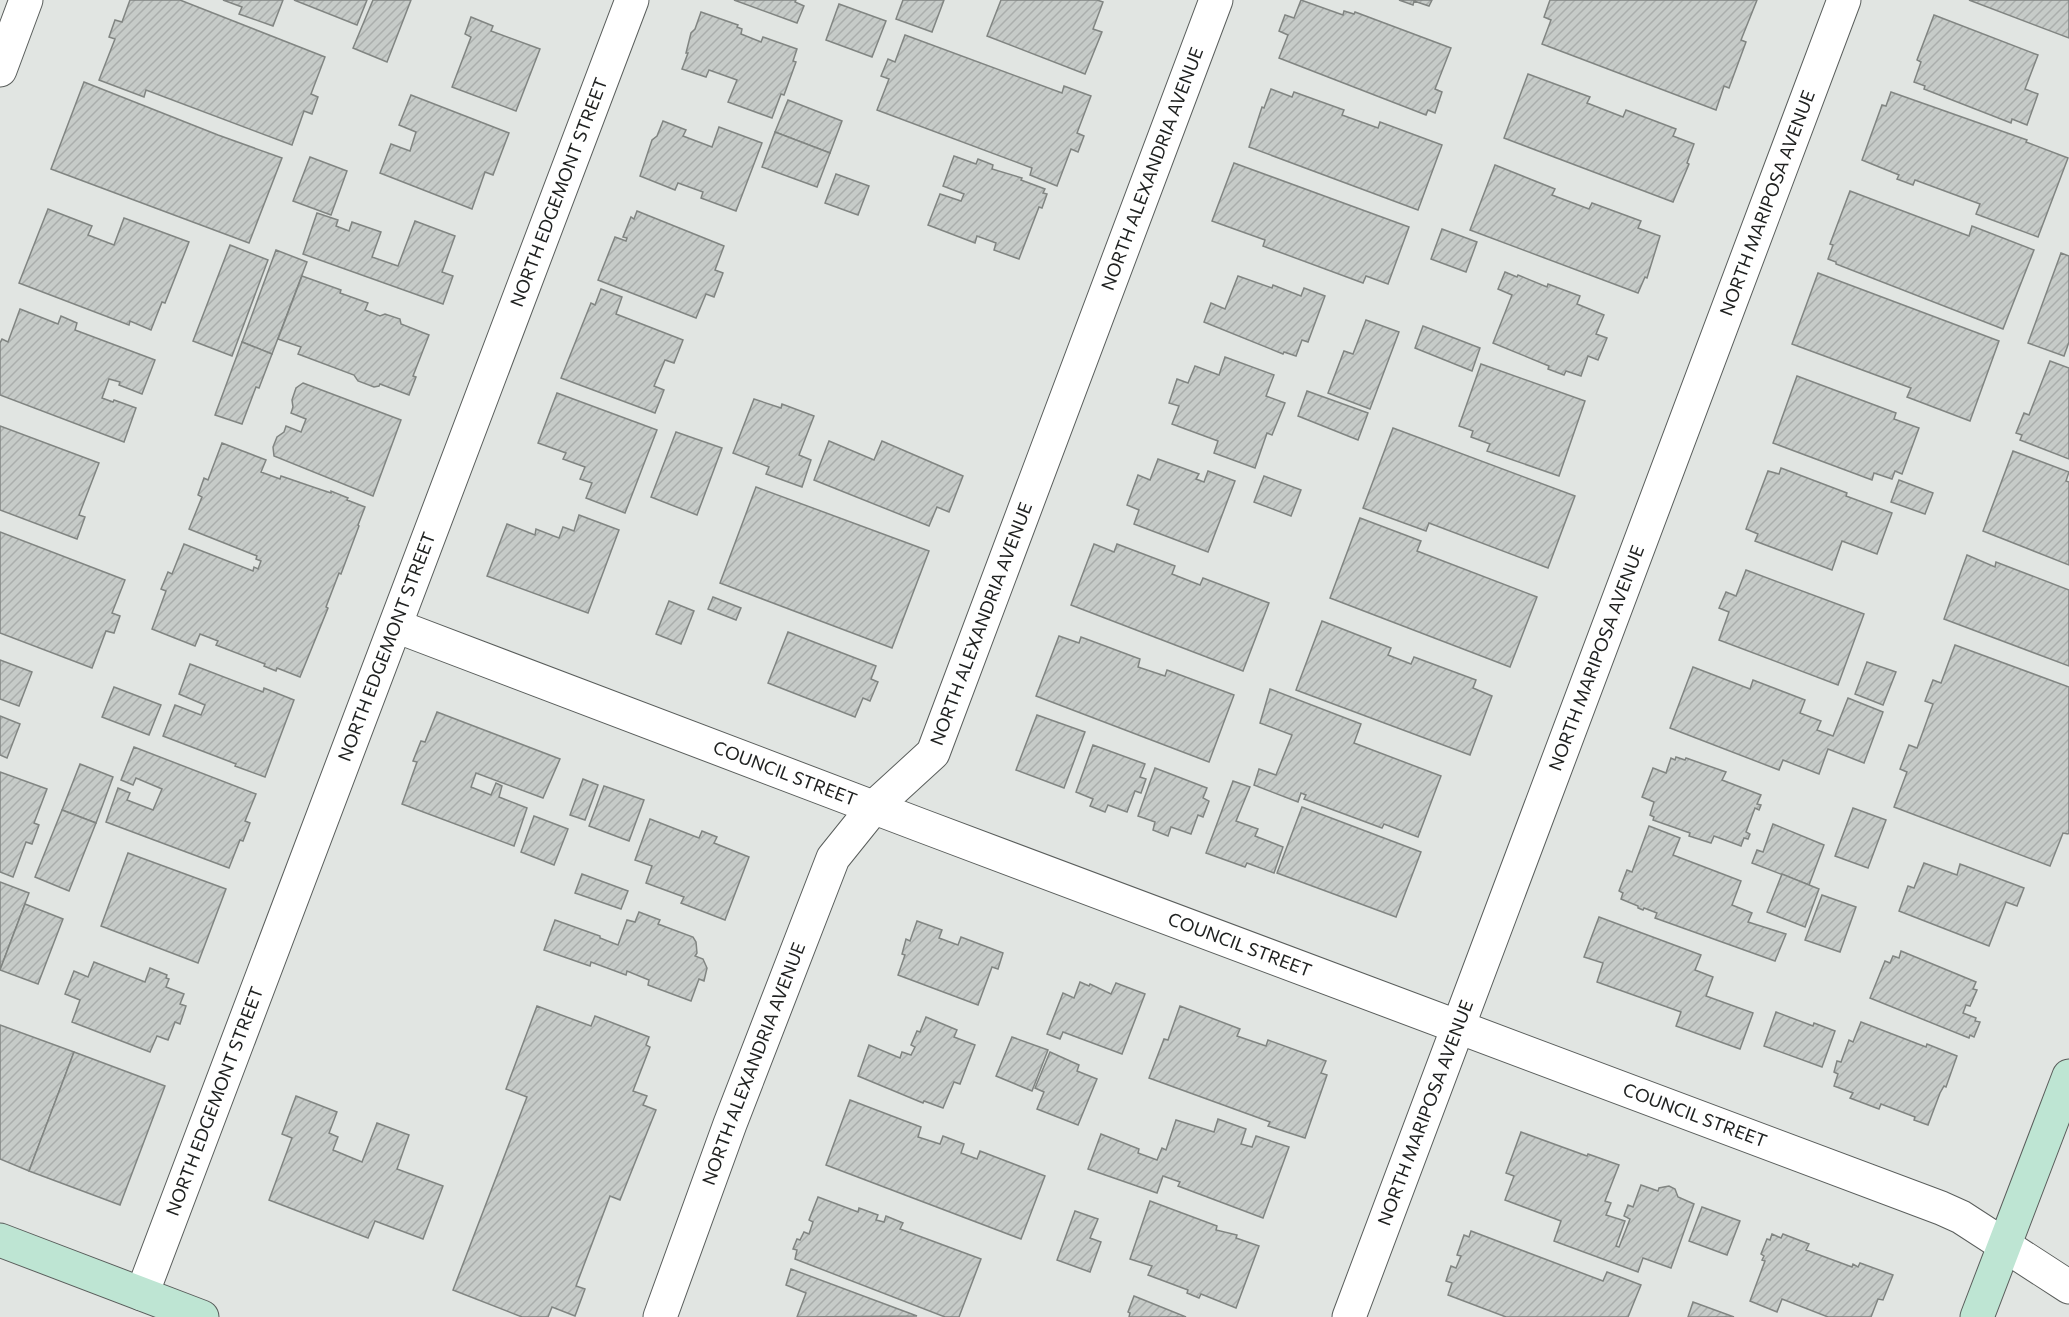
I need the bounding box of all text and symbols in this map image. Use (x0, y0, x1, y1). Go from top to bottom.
street label: NORTH ALEXANDRIA AVENUE (1096, 44, 1207, 293)
street label: NORTH EDGEMONT STREET (505, 74, 612, 310)
street label: NORTH MARIPOSA AVENUE (1714, 87, 1819, 319)
street label: NORTH ALEXANDRIA AVENUE (925, 499, 1036, 748)
street label: NORTH EDGEMONT STREET (333, 529, 440, 764)
street label: NORTH MARIPOSA AVENUE (1543, 542, 1648, 774)
street label: COUNCIL STREET (710, 736, 860, 810)
street label: COUNCIL STREET (1165, 907, 1315, 981)
street label: NORTH ALEXANDRIA AVENUE (697, 939, 809, 1188)
street label: NORTH EDGEMONT STREET (161, 983, 267, 1219)
street label: NORTH MARIPOSA AVENUE (1372, 997, 1477, 1228)
street label: COUNCIL STREET (1620, 1078, 1770, 1152)

